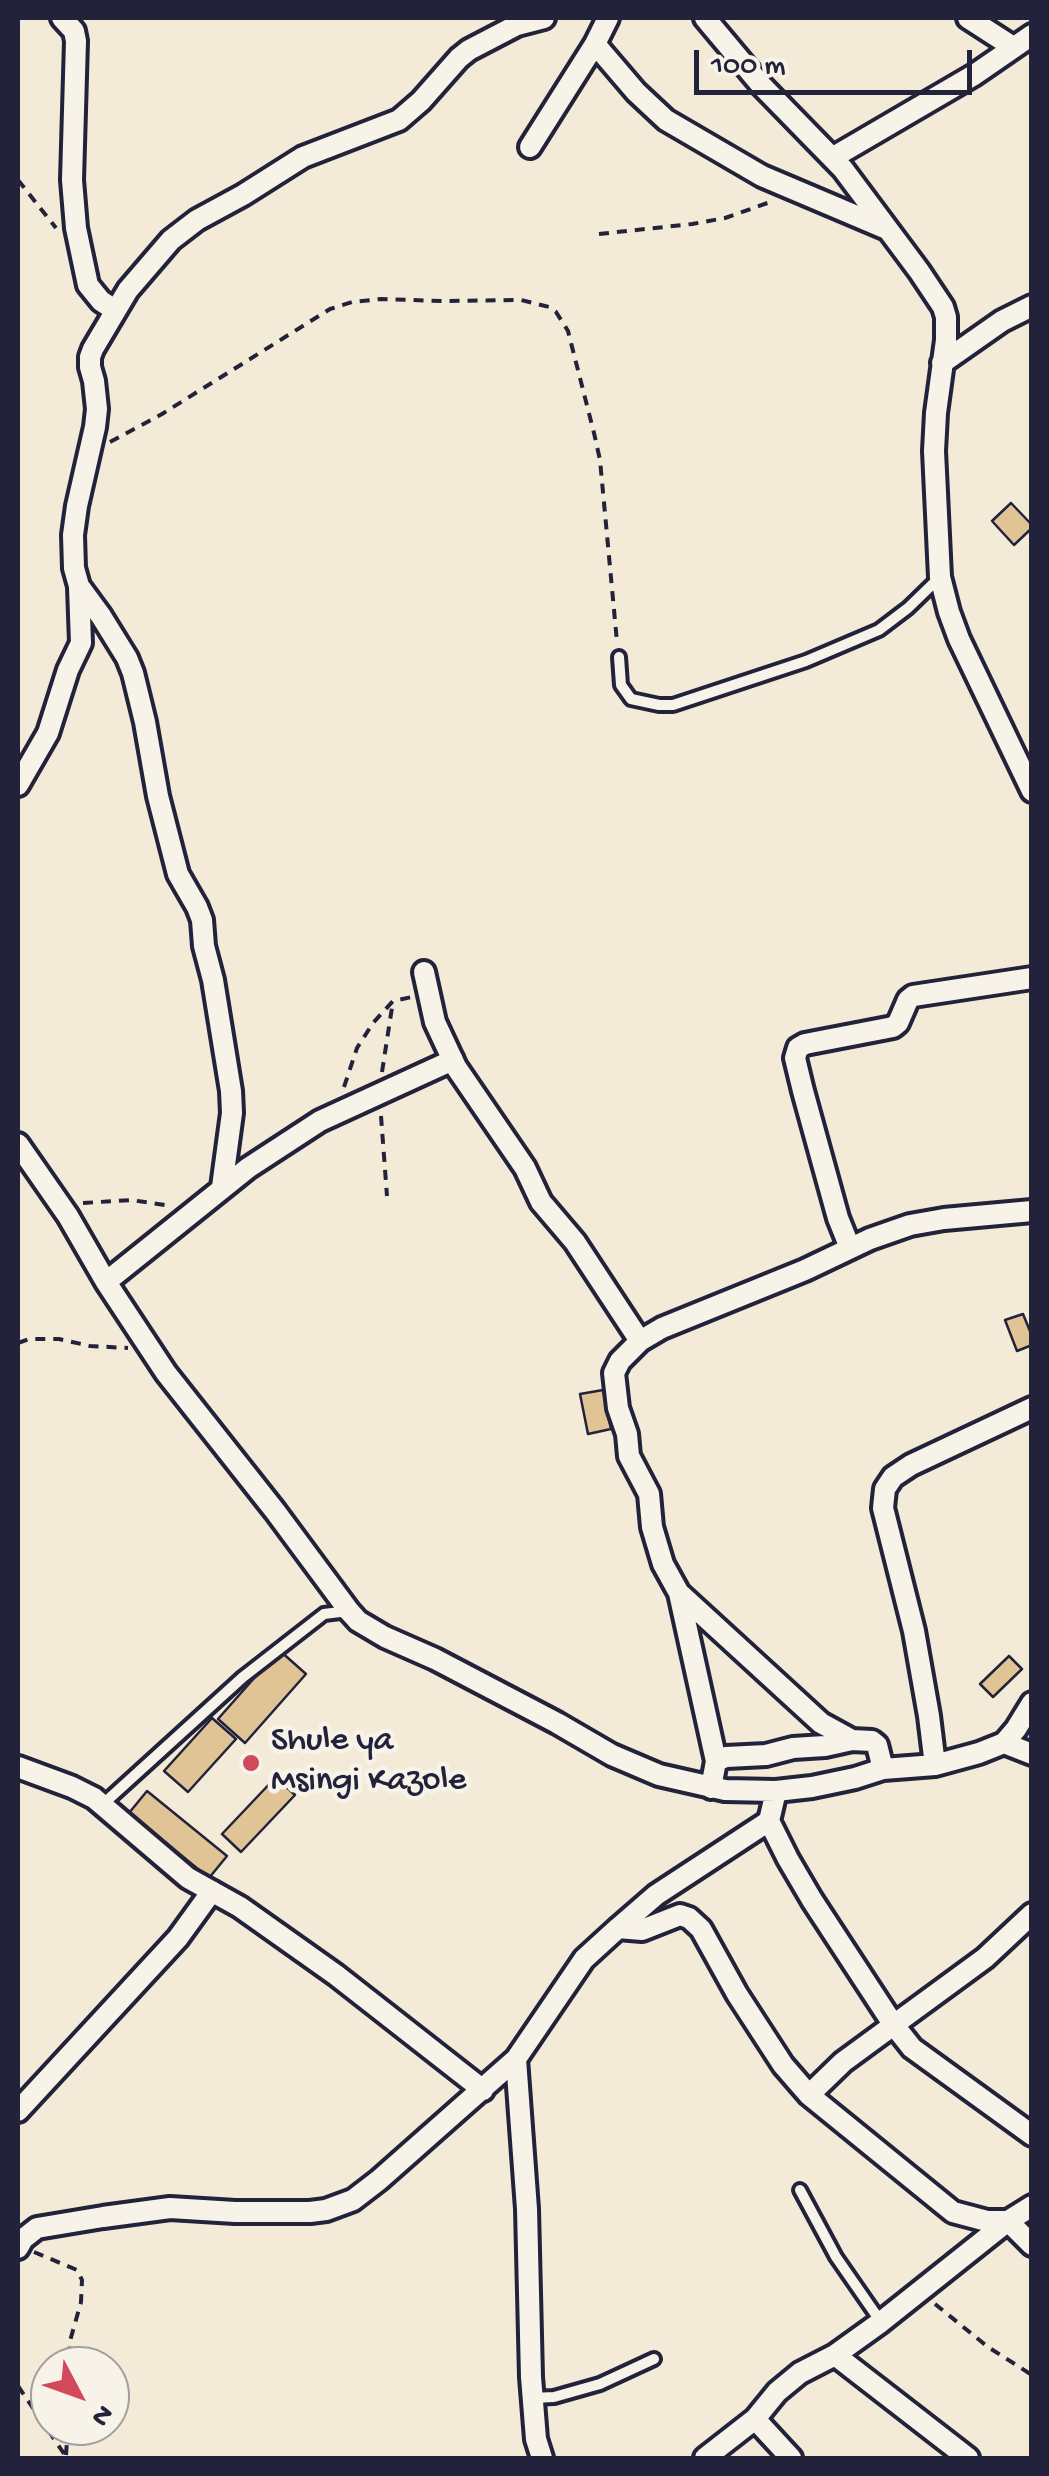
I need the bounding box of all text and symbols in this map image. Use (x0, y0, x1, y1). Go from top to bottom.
scale bar (699, 30, 976, 92)
text: 100 m (711, 50, 786, 85)
place label: Shule ya Msingi Kazole (271, 1722, 466, 1804)
marker: Shule ya Msingi Kazole (240, 1752, 262, 1774)
north arrow (30, 2346, 130, 2446)
text: N (83, 2397, 120, 2432)

